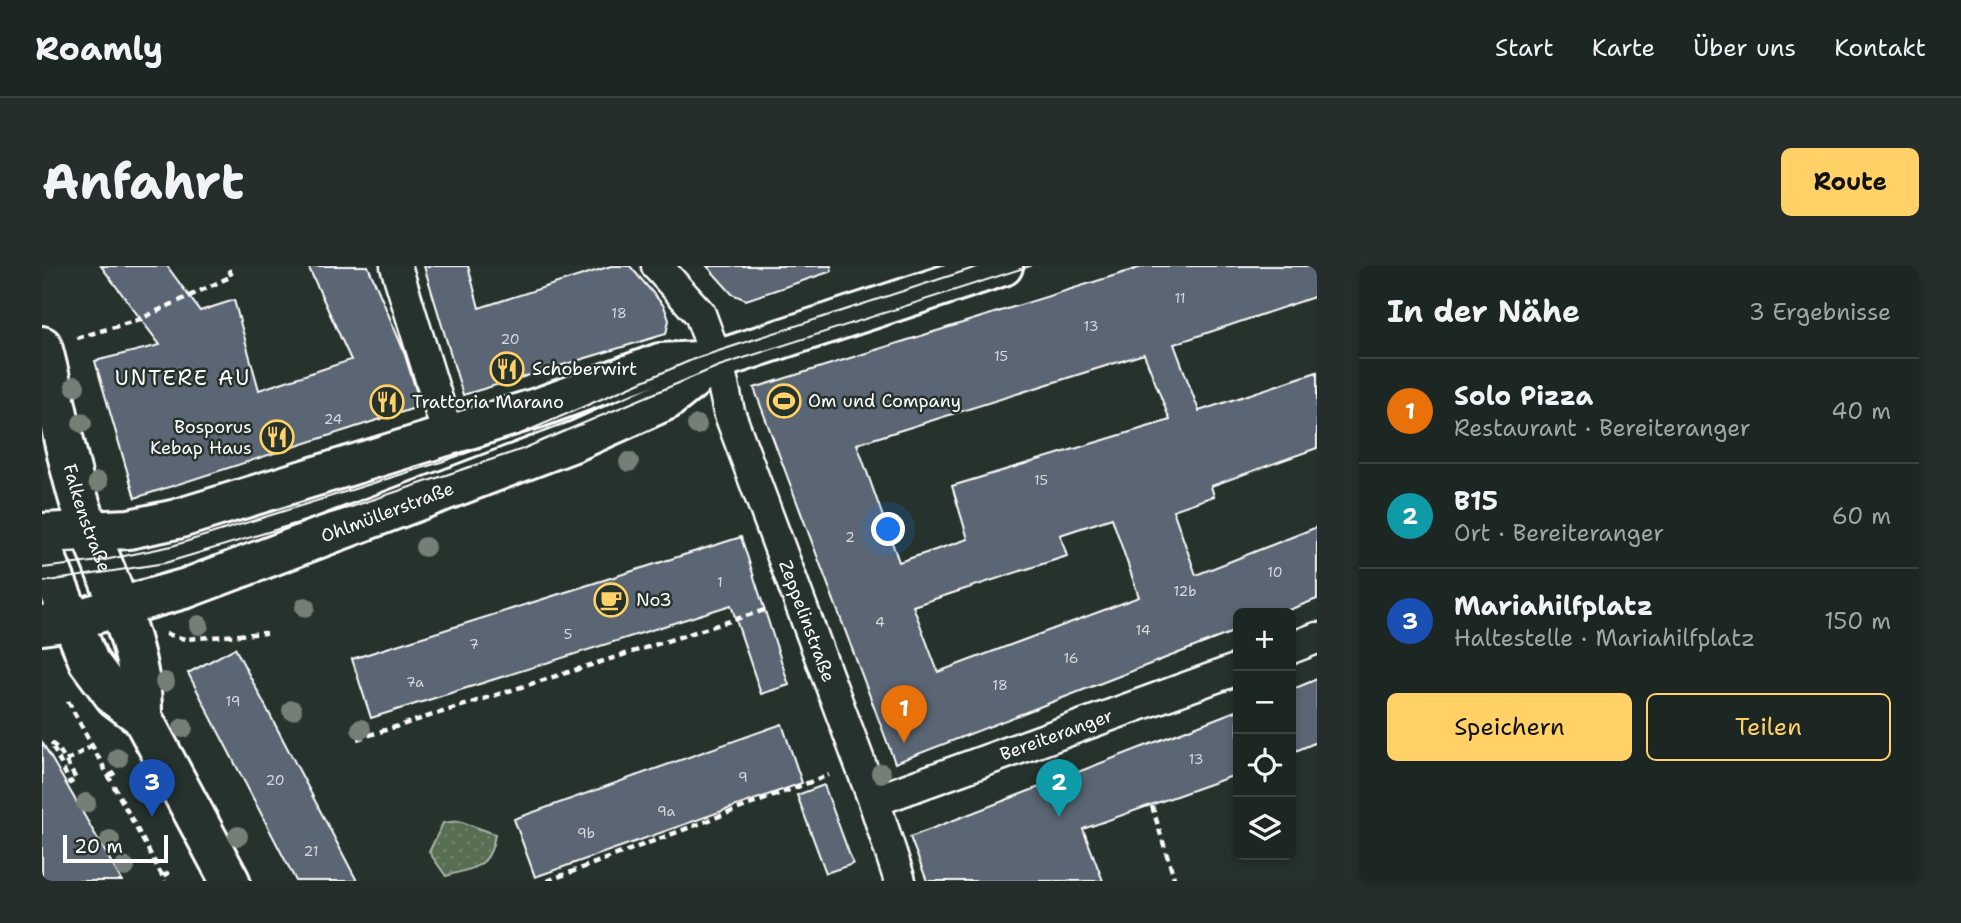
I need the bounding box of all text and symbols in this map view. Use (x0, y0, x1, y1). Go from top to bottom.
text: Roamly (35, 26, 163, 71)
text: Start (1495, 32, 1554, 64)
text: Karte (1592, 32, 1655, 64)
text: Über uns (1693, 32, 1796, 64)
text: Kontakt (1834, 32, 1926, 64)
button: Route (1781, 148, 1919, 216)
text: Anfahrt (42, 149, 244, 215)
house number: 11 (1174, 289, 1186, 307)
text: In der Nähe (1387, 291, 1580, 332)
text: 3 Ergebnisse (1749, 297, 1891, 327)
house number: 18 (611, 304, 627, 322)
house number: 13 (1084, 317, 1098, 335)
house number: 20 (500, 330, 520, 348)
house number: 15 (994, 347, 1008, 365)
restaurant icon: Schoberwirt (488, 350, 526, 388)
place label: Schoberwirt (532, 357, 637, 381)
district label: UNTERE AU (115, 364, 251, 392)
text: Solo Pizza (1454, 378, 1593, 413)
sports icon: Om und Company (765, 382, 803, 420)
restaurant icon: Trattoria Marano (368, 383, 406, 421)
place label: Om und Company (808, 389, 961, 413)
place label: Trattoria Marano (412, 390, 564, 414)
text: 1 (1405, 396, 1415, 426)
text: 40 m (1831, 396, 1891, 426)
house number: 24 (324, 410, 343, 428)
text: Restaurant · Bereiteranger (1454, 413, 1751, 443)
place label: Bosporus Kebap Haus (150, 415, 252, 460)
restaurant icon: Bosporus Kebap Haus (258, 418, 296, 456)
street label: Falkenstraße (58, 461, 117, 576)
house number: 15 (1034, 471, 1048, 489)
street label: Ohlmüllerstraße (317, 476, 457, 548)
text: B15 (1454, 483, 1498, 518)
text: 2 (1402, 501, 1418, 531)
text: 60 m (1832, 501, 1891, 531)
your location (871, 512, 905, 546)
text: Ort · Bereiteranger (1454, 518, 1664, 548)
house number: 2 (845, 528, 855, 546)
street label: Zeppelinstraße (773, 557, 841, 685)
house number: 10 (1267, 563, 1283, 581)
house number: 1 (717, 573, 723, 591)
cafe icon: No3 (592, 581, 630, 619)
house number: 12b (1173, 582, 1197, 600)
place label: No3 (636, 588, 672, 612)
text: Mariahilfplatz (1454, 588, 1653, 623)
text: 3 (1402, 606, 1418, 636)
text: 150 m (1824, 606, 1891, 636)
map controls (1233, 608, 1296, 860)
button: + (1233, 608, 1296, 671)
house number: 4 (875, 613, 885, 631)
house number: 14 (1135, 621, 1151, 639)
text: Haltestelle · Mariahilfplatz (1454, 623, 1755, 653)
house number: 5 (564, 625, 572, 643)
house number: 7 (469, 635, 479, 653)
house number: 16 (1063, 649, 1079, 667)
button: − (1233, 671, 1296, 734)
house number: 7a (406, 673, 424, 691)
house number: 18 (992, 676, 1008, 694)
pin: 1 (881, 685, 927, 743)
house number: 19 (225, 692, 241, 710)
button: Speichern (1387, 693, 1632, 761)
button: Teilen (1646, 693, 1891, 761)
street label: Bereiteranger (997, 703, 1116, 766)
button: locate (1233, 734, 1296, 797)
house number: 13 (1189, 750, 1203, 768)
pin: 3 (129, 759, 175, 817)
pin: 2 (1036, 759, 1082, 817)
house number: 9 (738, 768, 748, 786)
house number: 20 (265, 771, 285, 789)
button: layers (1233, 797, 1296, 860)
house number: 9a (657, 802, 675, 820)
house number: 9b (577, 824, 595, 842)
scale bar (63, 832, 168, 864)
text: 20 m (74, 834, 123, 859)
house number: 21 (304, 842, 318, 860)

